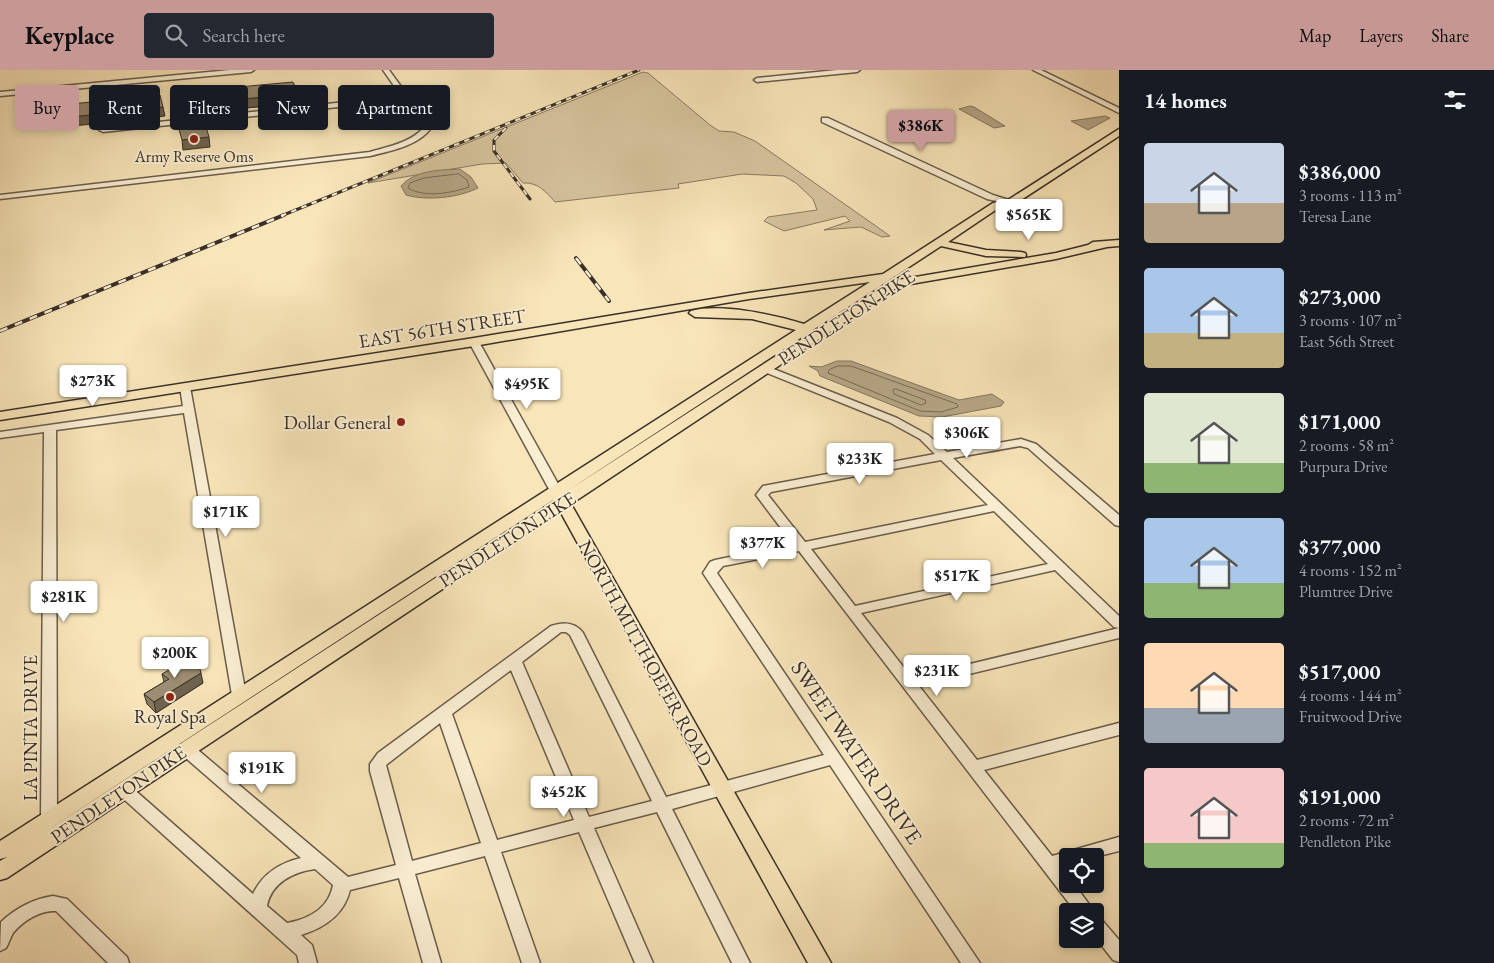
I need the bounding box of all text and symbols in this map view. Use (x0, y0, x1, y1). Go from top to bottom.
search box (144, 13, 494, 58)
text: Keyplace (25, 20, 114, 51)
icon: search (162, 21, 190, 49)
text: Search here (202, 23, 285, 48)
text: Map (1299, 24, 1331, 47)
text: Layers (1359, 24, 1403, 47)
text: Share (1431, 24, 1469, 47)
chip: Buy (15, 85, 79, 130)
chip: Rent (89, 85, 160, 130)
chip: Filters (170, 85, 248, 130)
chip: New (258, 85, 328, 130)
chip: Apartment (338, 85, 450, 130)
icon: filters (1441, 86, 1469, 114)
text: 14 homes (1144, 87, 1227, 114)
pin: $386K (886, 109, 956, 152)
text: $386K (899, 115, 943, 136)
marker: Army Reserve Oms (188, 133, 200, 145)
place label: Army Reserve Oms (134, 146, 253, 167)
text: $386,000 (1299, 158, 1381, 185)
icon: home (1184, 163, 1244, 223)
text: 3 rooms · 113 m² (1299, 185, 1402, 206)
pin: $565K (994, 198, 1064, 241)
text: $565K (1007, 204, 1051, 225)
text: Teresa Lane (1299, 206, 1371, 227)
street label: PENDLETON PIKE (773, 264, 920, 371)
text: $273,000 (1299, 283, 1381, 310)
icon: home (1184, 288, 1244, 348)
street label: EAST 56TH STREET (357, 303, 528, 354)
text: 3 rooms · 107 m² (1299, 310, 1402, 331)
text: East 56th Street (1299, 331, 1394, 352)
pin: $273K (58, 364, 128, 407)
pin: $495K (492, 368, 562, 410)
text: $273K (71, 370, 115, 391)
text: $495K (505, 373, 549, 394)
text: $171,000 (1299, 408, 1381, 435)
place label: Dollar General (284, 410, 391, 435)
icon: home (1184, 413, 1244, 473)
marker: Dollar General (395, 416, 407, 428)
pin: $306K (932, 416, 1002, 459)
text: $306K (945, 422, 989, 443)
text: 2 rooms · 58 m² (1299, 435, 1394, 456)
pin: $233K (825, 442, 895, 485)
text: $233K (838, 448, 882, 469)
text: Purpura Drive (1299, 456, 1387, 477)
street label: PENDLETON PIKE (434, 486, 581, 593)
pin: $171K (191, 496, 261, 538)
text: $171K (204, 501, 248, 522)
pin: $377K (728, 526, 798, 569)
text: $377K (741, 532, 785, 553)
text: $377,000 (1299, 533, 1381, 560)
street label: NORTH MITTHOEFER ROAD (573, 535, 718, 771)
icon: home (1184, 538, 1244, 598)
pin: $517K (922, 560, 992, 602)
text: 4 rooms · 152 m² (1299, 560, 1402, 581)
text: $517K (935, 565, 979, 586)
pin: $281K (29, 580, 99, 623)
text: Plumtree Drive (1299, 581, 1393, 602)
text: $281K (42, 586, 86, 607)
pin: $200K (140, 636, 210, 679)
text: $200K (153, 642, 197, 663)
pin: $231K (902, 654, 972, 697)
street label: LA PINTA DRIVE (18, 655, 43, 801)
street label: SWEETWATER DRIVE (784, 655, 929, 850)
text: $517,000 (1299, 658, 1381, 685)
text: $231K (915, 660, 959, 681)
icon: home (1184, 663, 1244, 723)
text: 4 rooms · 144 m² (1299, 685, 1402, 706)
marker: Royal Spa (164, 691, 176, 703)
place label: Royal Spa (134, 704, 207, 729)
text: Fruitwood Drive (1299, 706, 1402, 727)
street label: PENDLETON PIKE (46, 740, 191, 849)
pin: $191K (227, 752, 297, 794)
text: $191K (240, 757, 284, 778)
pin: $452K (529, 776, 599, 818)
text: $452K (542, 781, 586, 802)
text: $191,000 (1299, 783, 1381, 810)
icon: home (1184, 788, 1244, 848)
text: 2 rooms · 72 m² (1299, 810, 1394, 831)
text: Pendleton Pike (1299, 831, 1391, 852)
map controls (1059, 848, 1104, 948)
button: locate (1059, 848, 1104, 893)
button: layers (1059, 903, 1104, 948)

